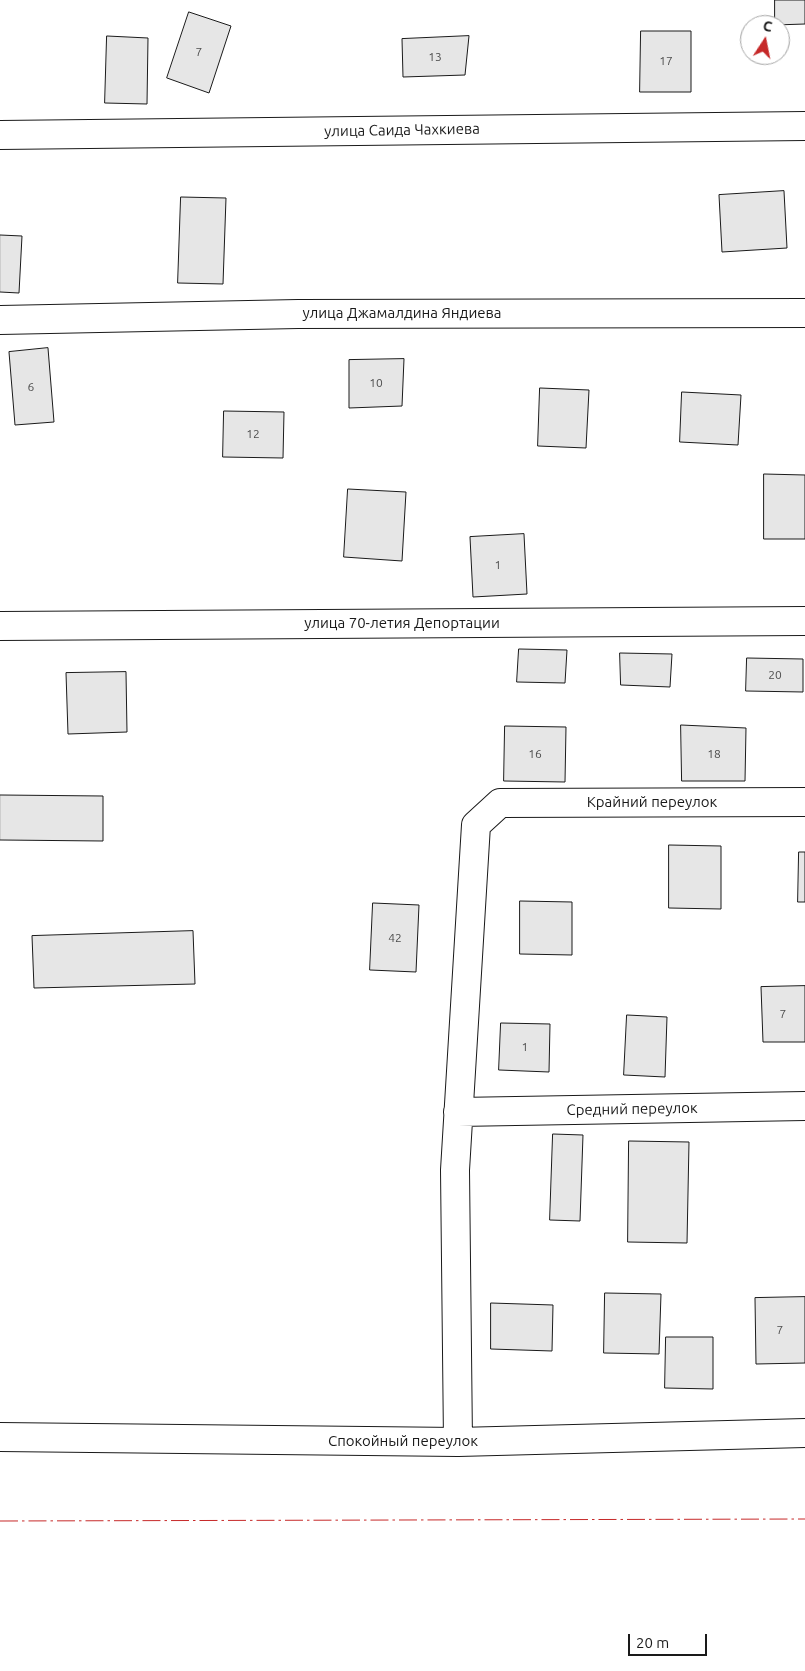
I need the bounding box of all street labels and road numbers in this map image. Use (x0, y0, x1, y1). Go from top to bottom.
street label: улица Саида Чахкиева (324, 120, 480, 140)
street label: улица Джамалдина Яндиева (302, 304, 502, 322)
street label: улица 70-летия Депортации (304, 614, 500, 632)
street label: Крайний переулок (587, 793, 717, 811)
street label: Средний переулок (566, 1099, 698, 1119)
street label: Спокойный переулок (328, 1432, 478, 1450)

